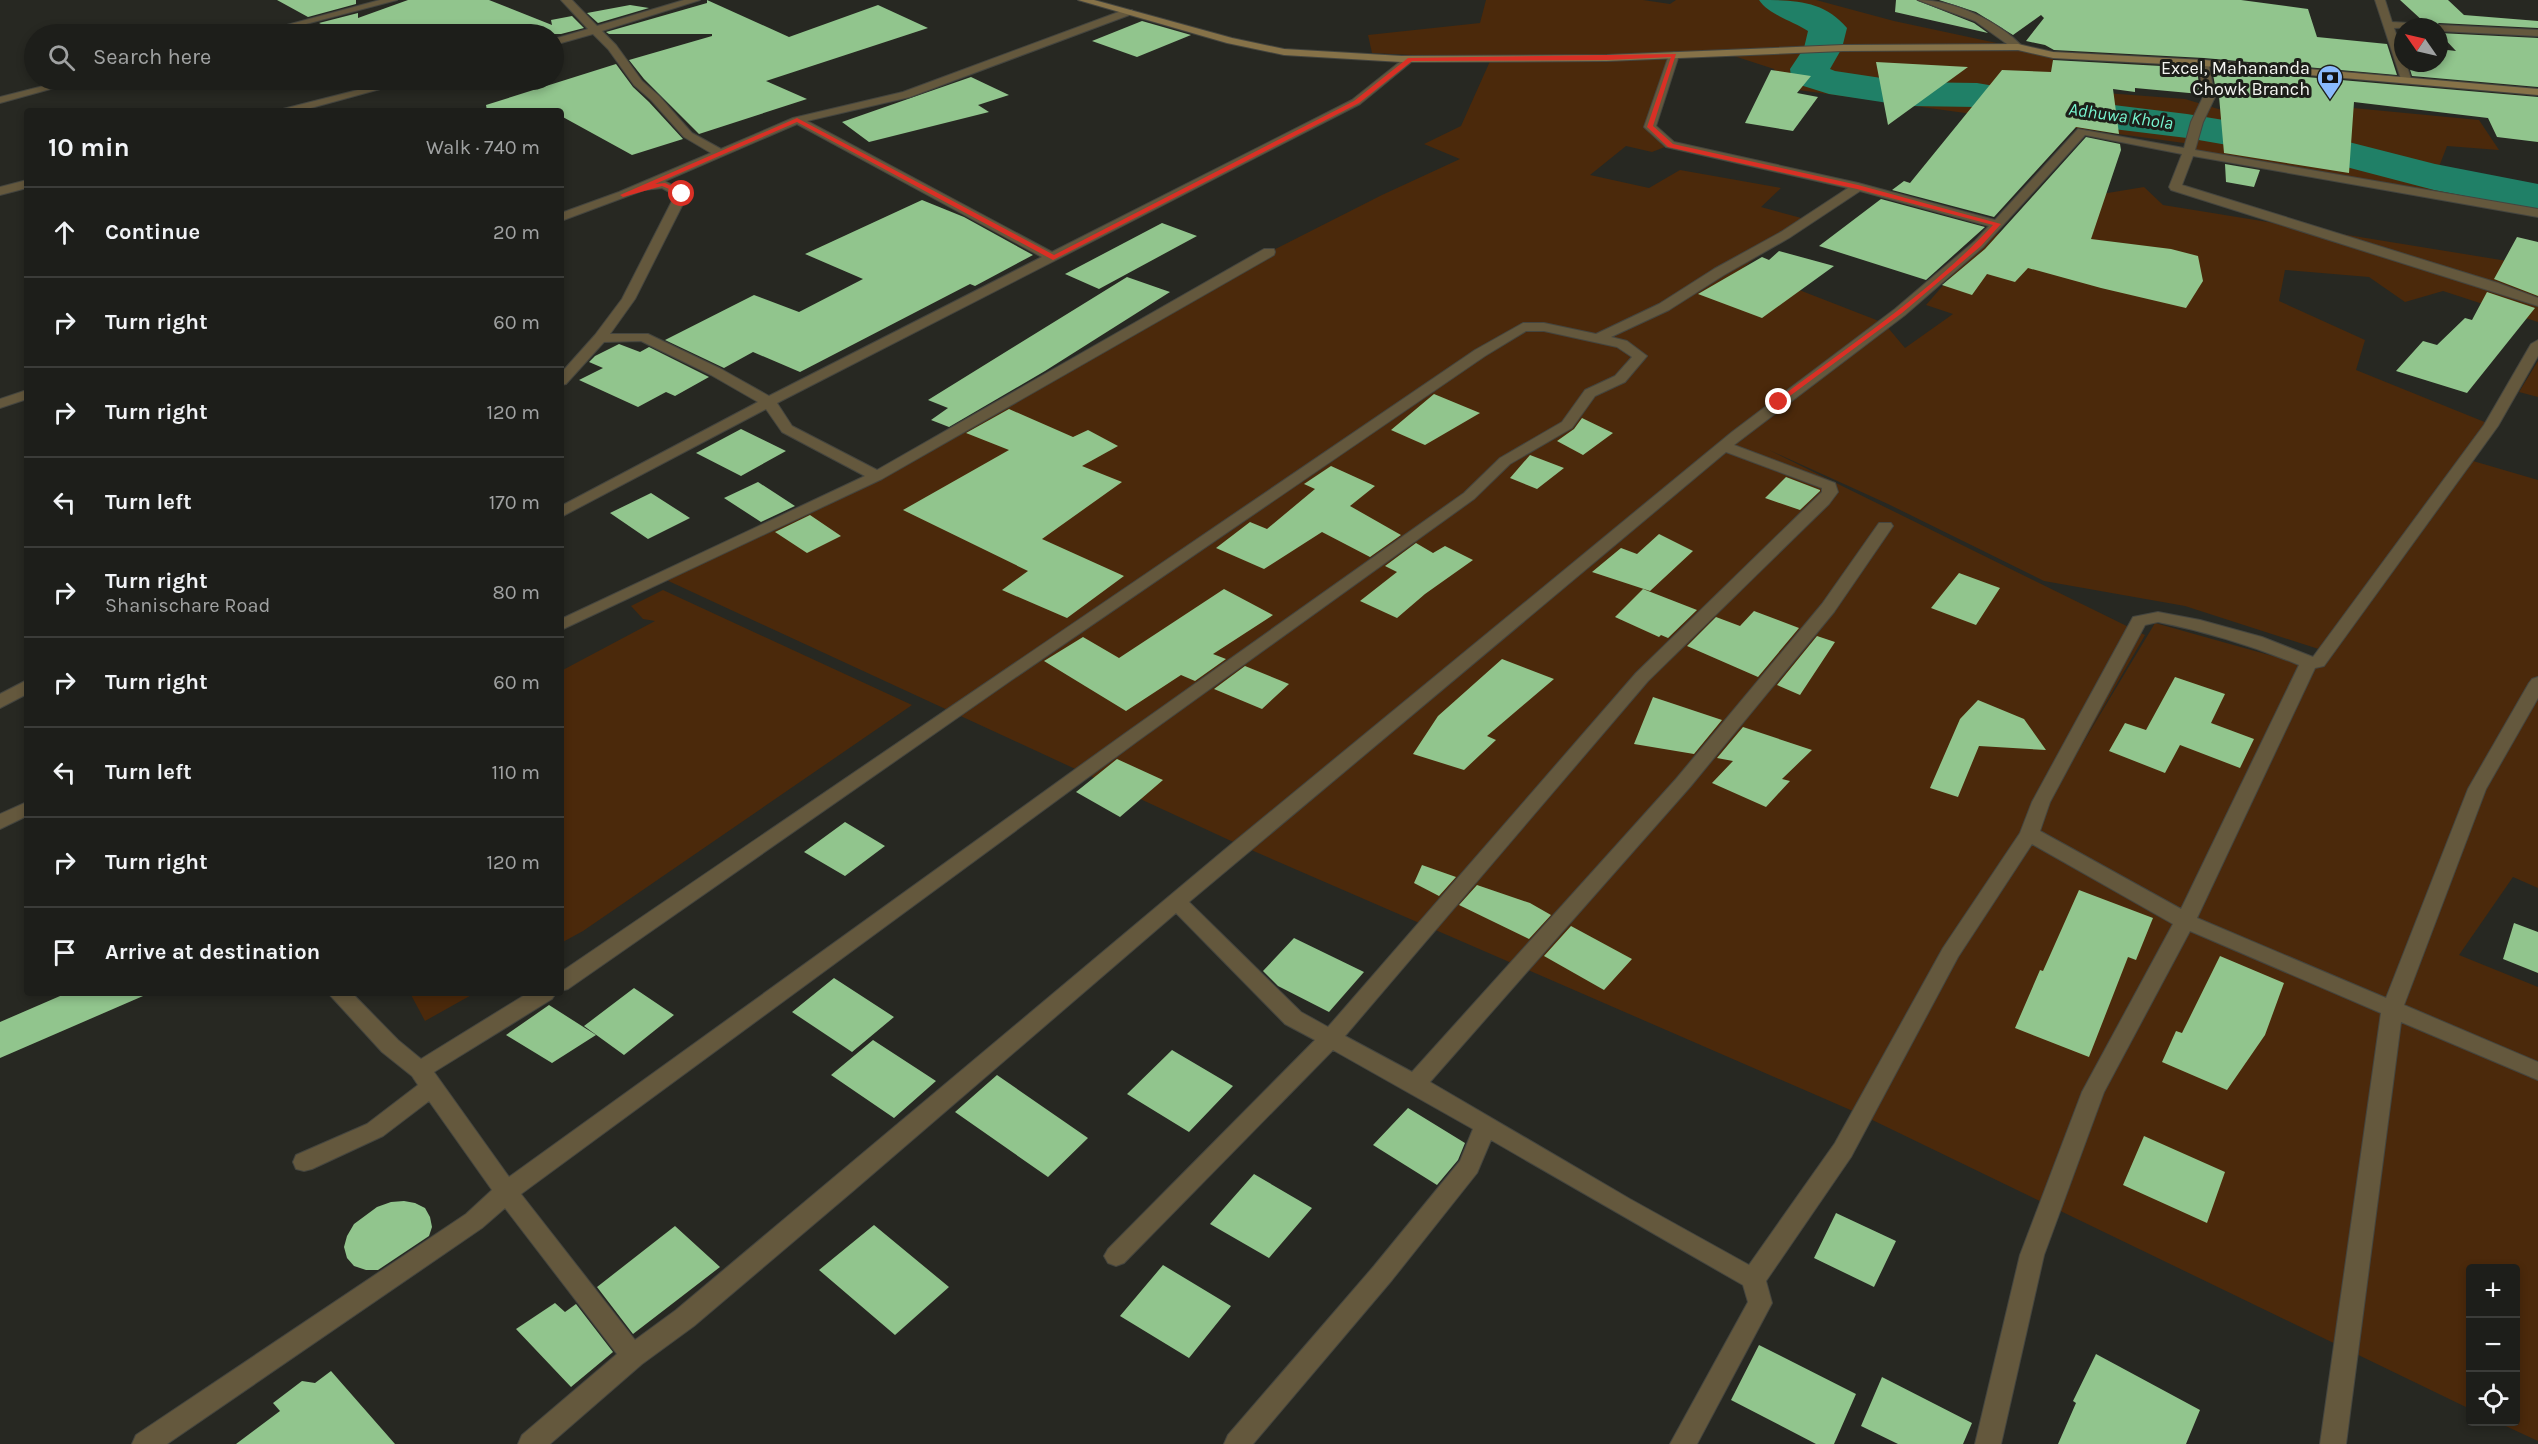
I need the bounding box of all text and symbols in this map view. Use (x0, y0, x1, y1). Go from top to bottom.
north arrow (2394, 18, 2448, 72)
search box (24, 24, 564, 90)
icon: search (45, 41, 78, 74)
text: Search here (93, 44, 211, 70)
place label: Excel, Mahananda Chowk Branch (2161, 57, 2310, 100)
bank icon: Excel, Mahananda Chowk Branch (2315, 63, 2345, 101)
water label: Adhuwa Khola (2067, 98, 2175, 134)
text: 10 min (48, 132, 130, 163)
text: Walk · 740 m (426, 136, 540, 159)
route start (668, 180, 694, 206)
icon: ahead (48, 216, 81, 249)
text: Continue (105, 219, 200, 245)
text: 20 m (493, 221, 540, 244)
icon: right (48, 306, 81, 339)
text: Turn right (105, 309, 208, 335)
text: 60 m (493, 311, 540, 334)
route end (1765, 388, 1791, 414)
icon: right (48, 396, 81, 429)
text: Turn right (105, 399, 208, 425)
text: 120 m (486, 401, 540, 424)
icon: left (48, 486, 81, 519)
text: Turn left (105, 489, 192, 515)
text: 170 m (489, 491, 540, 514)
text: Turn right (105, 568, 208, 594)
icon: right (48, 576, 81, 609)
text: 80 m (492, 581, 540, 604)
text: Shanischare Road (105, 594, 270, 617)
icon: right (48, 666, 81, 699)
text: Turn right (105, 669, 208, 695)
text: 60 m (493, 671, 540, 694)
icon: left (48, 756, 81, 789)
text: Turn left (105, 759, 192, 785)
text: 110 m (491, 761, 540, 784)
icon: right (48, 846, 81, 879)
text: Turn right (105, 849, 208, 875)
text: 120 m (486, 851, 540, 874)
icon: arrive (48, 936, 81, 969)
text: Arrive at destination (105, 939, 320, 965)
map controls (2466, 1264, 2520, 1426)
button: + (2466, 1264, 2520, 1318)
button: − (2466, 1318, 2520, 1372)
button: locate (2466, 1372, 2520, 1426)

